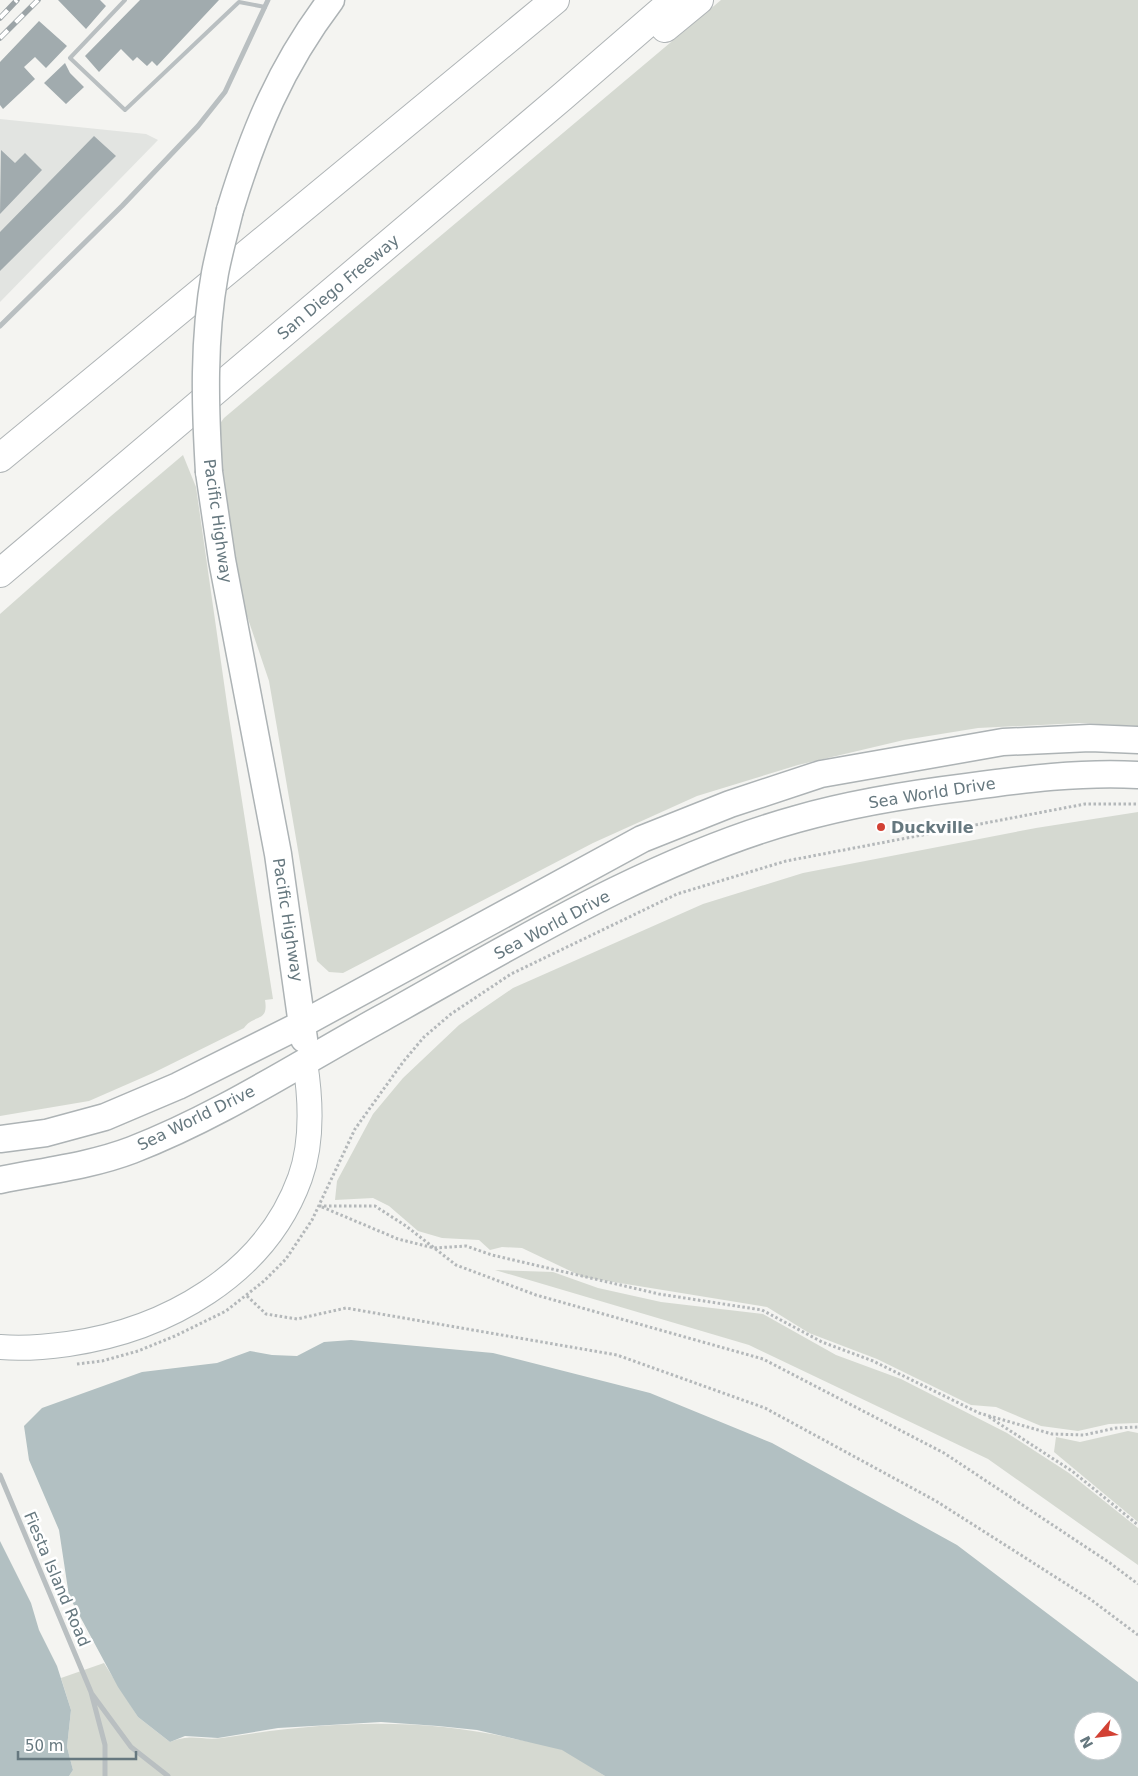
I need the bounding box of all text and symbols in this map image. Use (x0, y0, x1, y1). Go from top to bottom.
street label: San Diego Freeway (273, 231, 403, 343)
street label: Pacific Highway (200, 458, 236, 584)
street label: Sea World Drive (867, 774, 997, 812)
place label: Duckville (891, 818, 974, 837)
marker: Duckville (875, 821, 887, 833)
street label: Pacific Highway (269, 857, 307, 983)
street label: Sea World Drive (491, 886, 613, 964)
street label: Sea World Drive (134, 1081, 258, 1155)
street label: Fiesta Island Road (20, 1509, 94, 1649)
north arrow (1073, 1711, 1123, 1761)
scale bar (18, 1728, 135, 1760)
text: N (1077, 1733, 1096, 1751)
text: 50 m (25, 1737, 63, 1755)

